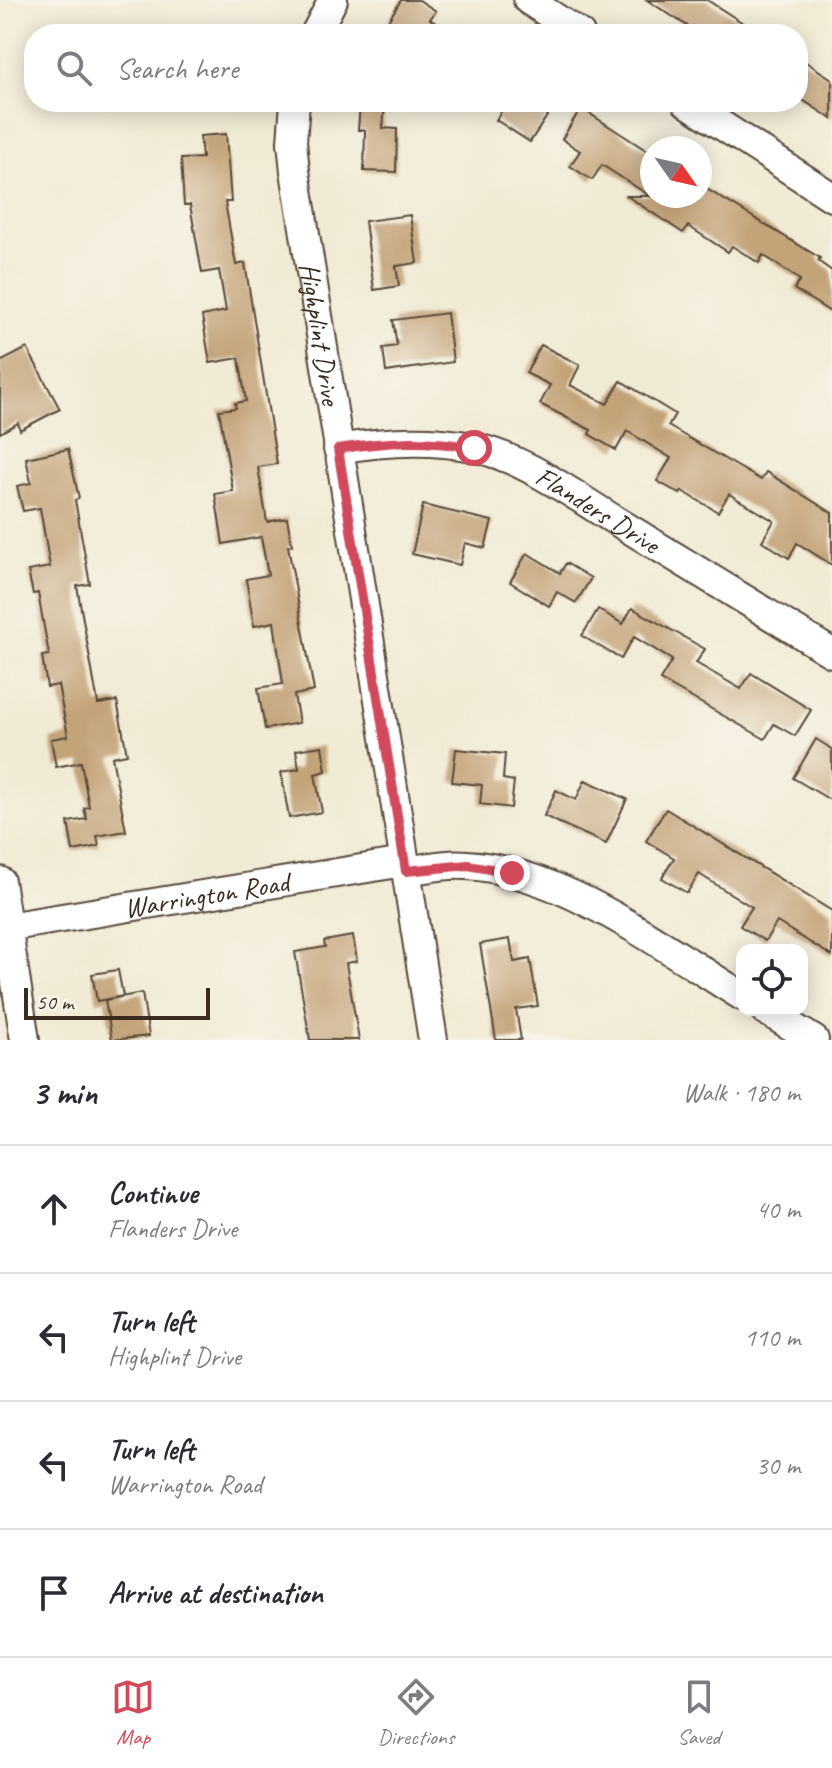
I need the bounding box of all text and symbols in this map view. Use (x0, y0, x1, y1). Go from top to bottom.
search box (24, 24, 808, 112)
icon: search (52, 46, 96, 90)
text: Search here (116, 49, 238, 87)
north arrow (640, 136, 712, 208)
street label: Highplint Drive (292, 260, 349, 409)
route start (456, 430, 492, 466)
street label: Flanders Drive (529, 458, 668, 562)
route end (494, 855, 530, 891)
street label: Warrington Road (122, 864, 295, 926)
map controls (736, 944, 808, 1016)
button: locate (736, 944, 808, 1016)
scale bar (24, 984, 210, 1020)
text: 50 m (36, 988, 73, 1016)
text: 3 min (32, 1071, 97, 1114)
text: Walk · 180 m (683, 1076, 800, 1109)
text: Continue (108, 1174, 198, 1212)
icon: ahead (32, 1187, 76, 1231)
text: 40 m (756, 1193, 800, 1226)
text: Flanders Drive (108, 1212, 237, 1245)
text: Turn left (108, 1302, 195, 1340)
icon: left (32, 1315, 76, 1359)
text: 110 m (744, 1321, 800, 1354)
text: Highplint Drive (108, 1340, 241, 1373)
text: Turn left (108, 1430, 195, 1468)
icon: left (32, 1443, 76, 1487)
text: 30 m (756, 1449, 800, 1482)
text: Warrington Road (108, 1468, 262, 1501)
icon: arrive (32, 1571, 76, 1615)
text: Arrive at destination (108, 1574, 323, 1612)
tab: Map (111, 1675, 155, 1751)
tab: Directions (378, 1675, 454, 1751)
tab: Saved (677, 1675, 721, 1751)

